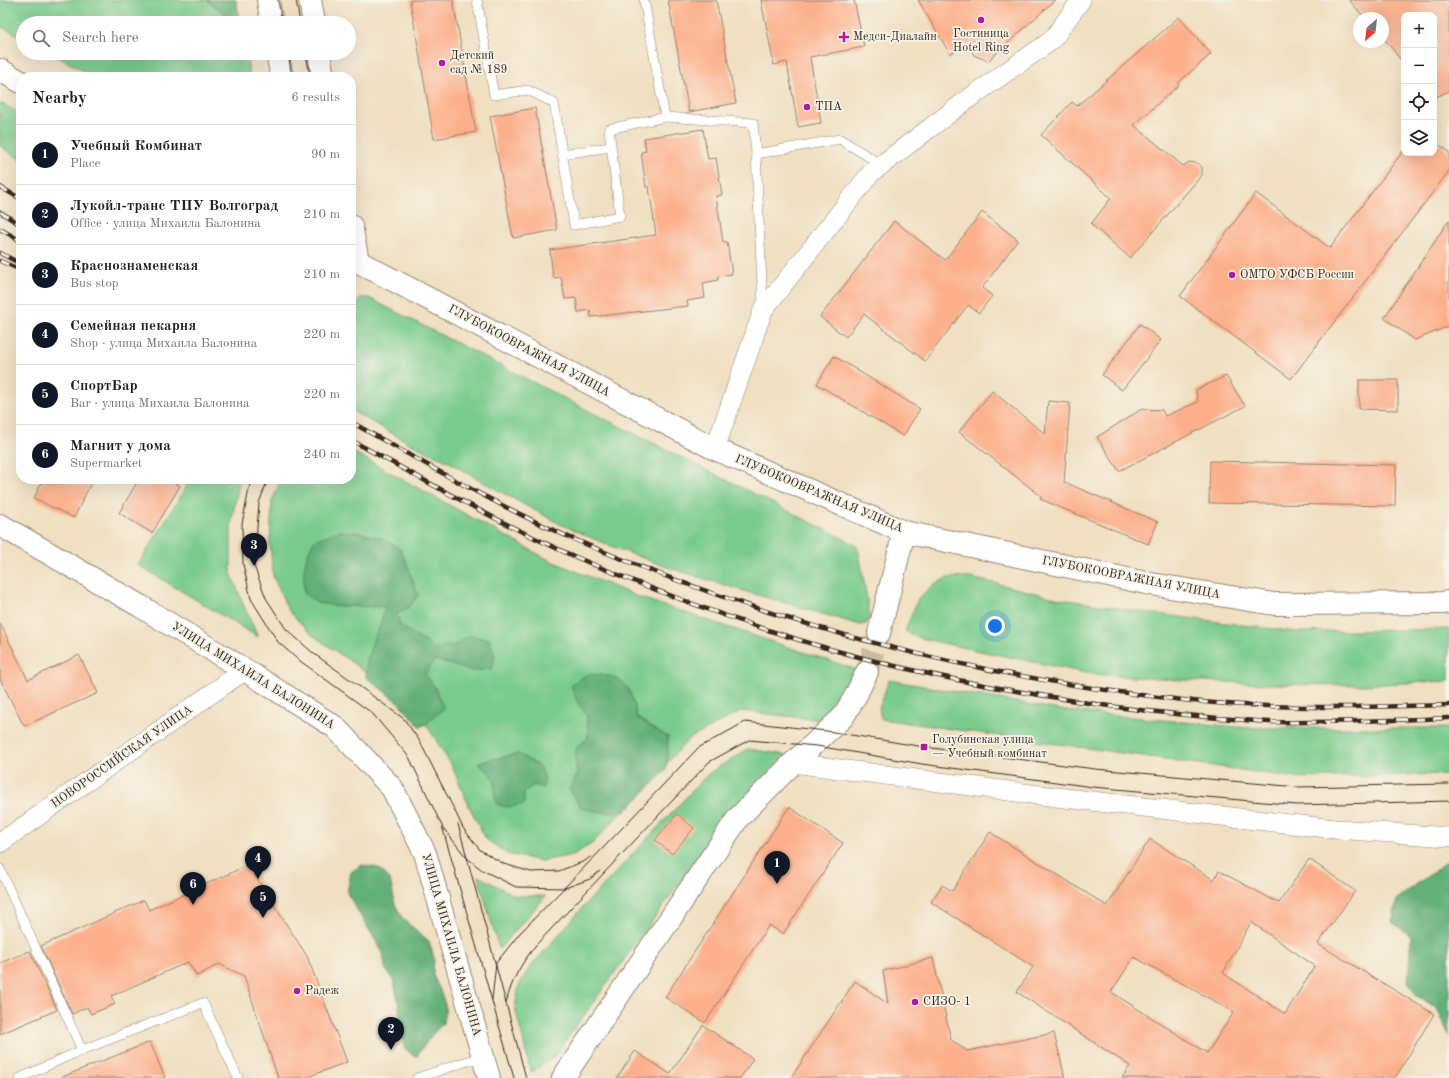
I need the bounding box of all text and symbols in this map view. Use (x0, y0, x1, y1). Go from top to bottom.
north arrow (1353, 12, 1389, 48)
map controls (1401, 12, 1437, 156)
button: + (1401, 12, 1437, 48)
marker: Гостиница Hotel Ring (976, 15, 986, 25)
search box (16, 16, 356, 60)
icon: search (30, 27, 52, 49)
place label: Гостиница Hotel Ring (953, 28, 1010, 54)
text: Search here (62, 31, 139, 46)
marker: Медси-Диалайн (838, 31, 850, 43)
place label: Медси-Диалайн (853, 31, 937, 43)
button: − (1401, 48, 1437, 84)
place label: Детский сад № 189 (450, 50, 507, 76)
marker: Детский сад № 189 (437, 58, 447, 68)
button: locate (1401, 84, 1437, 120)
text: Nearby (32, 90, 87, 107)
text: 6 results (291, 91, 340, 104)
place label: ТПА (815, 101, 842, 113)
marker: ТПА (802, 102, 812, 112)
button: layers (1401, 120, 1437, 156)
text: Учебный Комбинат (70, 139, 202, 154)
text: 1 (41, 148, 49, 161)
text: 90 m (311, 148, 340, 161)
text: Place (70, 157, 100, 170)
text: Лукойл-транс ТПУ Волгоград (70, 199, 278, 214)
text: 2 (41, 208, 49, 221)
text: 210 m (303, 208, 340, 221)
text: Office · улица Михаила Балонина (70, 217, 261, 230)
text: Краснознаменская (70, 259, 198, 274)
text: 3 (41, 268, 49, 281)
text: 210 m (303, 268, 340, 281)
place label: ОМТО УФСБ России (1240, 269, 1354, 281)
marker: ОМТО УФСБ России (1227, 270, 1237, 280)
text: Bus stop (70, 277, 119, 290)
street label: ГЛУБОКООВРАЖНАЯ УЛИЦА (446, 303, 612, 399)
text: Семейная пекарня (70, 319, 196, 334)
text: 4 (41, 328, 49, 341)
text: 220 m (303, 328, 340, 341)
text: Shop · улица Михаила Балонина (70, 337, 257, 350)
text: СпортБар (70, 379, 138, 394)
text: 5 (41, 388, 49, 401)
text: 220 m (303, 388, 340, 401)
text: Bar · улица Михаила Балонина (70, 397, 250, 410)
text: Магнит у дома (70, 439, 171, 454)
text: 6 (41, 448, 49, 461)
text: 240 m (303, 448, 340, 461)
street label: ГЛУБОКООВРАЖНАЯ УЛИЦА (733, 453, 905, 535)
text: Supermarket (70, 457, 142, 470)
pin: 3 (241, 533, 267, 566)
street label: ГЛУБОКООВРАЖНАЯ УЛИЦА (1041, 555, 1221, 601)
your location (985, 616, 1005, 636)
street label: УЛИЦА МИХАИЛА БАЛОНИНА (169, 621, 337, 731)
street label: НОВОРОССИЙСКАЯ УЛИЦА (48, 701, 195, 810)
place label: Голубинская улица — Учебный комбинат (932, 734, 1047, 760)
marker: Голубинская улица — Учебный комбинат (919, 742, 929, 752)
pin: 4 (245, 846, 271, 879)
pin: 1 (764, 851, 790, 884)
street label: УЛИЦА МИХАИЛА БАЛОНИНА (419, 852, 483, 1038)
pin: 6 (180, 872, 206, 905)
pin: 5 (250, 885, 276, 918)
place label: Радеж (305, 985, 339, 997)
marker: Радеж (292, 986, 302, 996)
place label: СИЗО- 1 (923, 996, 971, 1008)
marker: СИЗО- 1 (910, 997, 920, 1007)
pin: 2 (378, 1017, 404, 1050)

